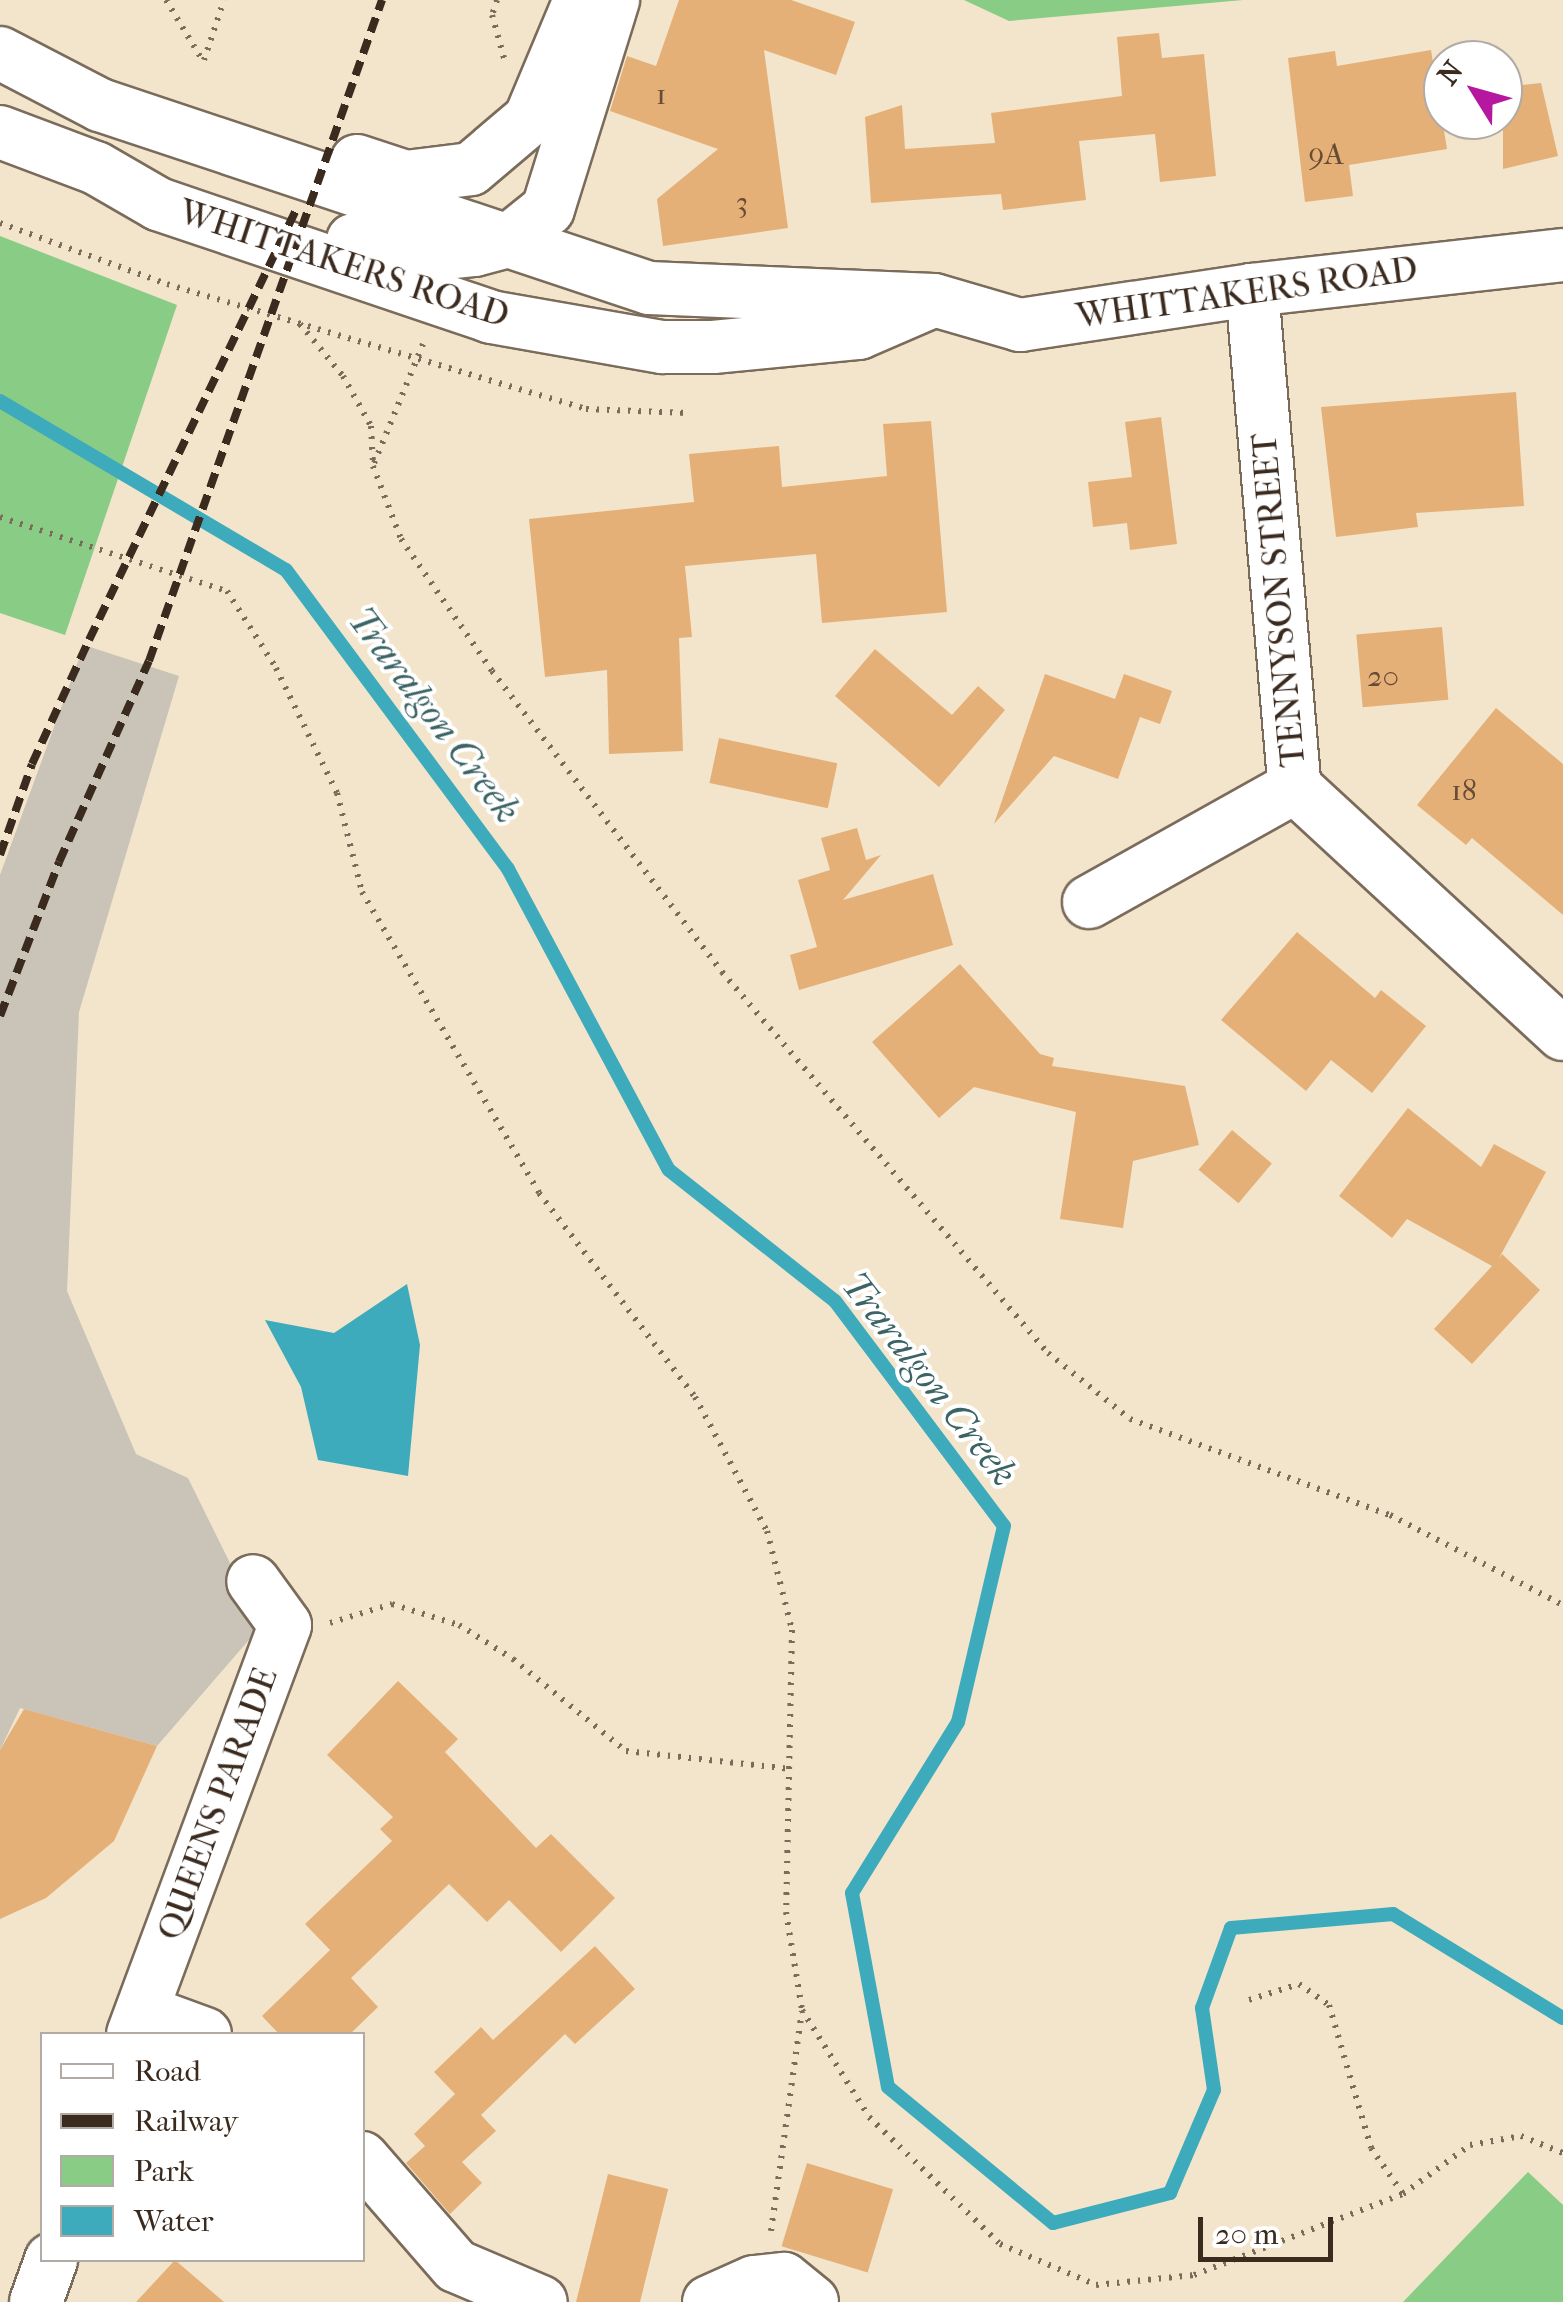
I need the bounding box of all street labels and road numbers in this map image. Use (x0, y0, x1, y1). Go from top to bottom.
street label: WHITTAKERS ROAD (174, 191, 514, 337)
street label: WHITTAKERS ROAD (1074, 248, 1420, 338)
street label: TENNYSON STREET (1243, 431, 1315, 769)
street label: QUEENS PARADE (149, 1662, 287, 1946)

